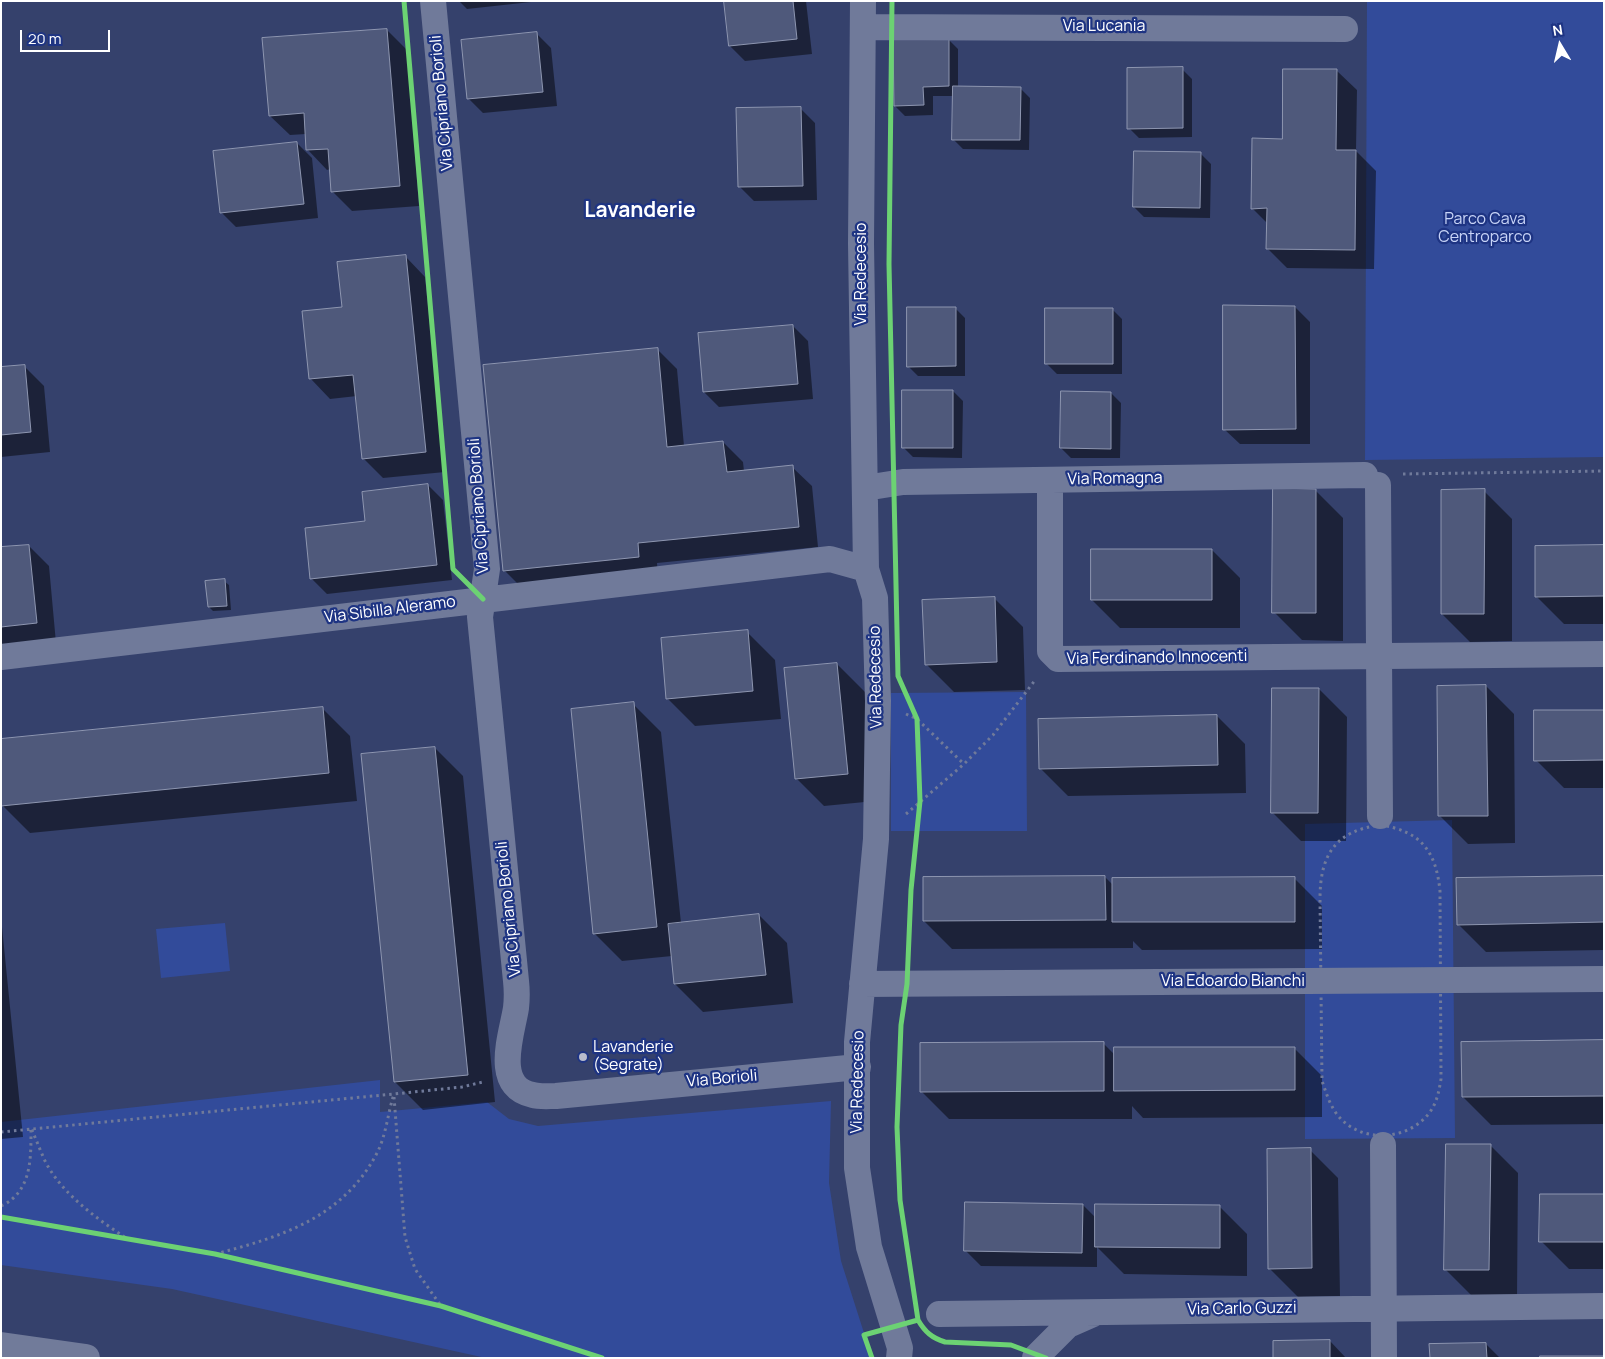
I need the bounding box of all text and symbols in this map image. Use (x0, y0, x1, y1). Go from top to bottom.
street label: Via Lucania (1063, 17, 1145, 37)
scale bar (22, 20, 112, 52)
north arrow (1535, 20, 1585, 70)
text: N (1551, 20, 1564, 40)
text: 20 m (28, 28, 61, 49)
street label: Via Cipriano Borioli (427, 34, 457, 172)
district label: Lavanderie (584, 198, 696, 224)
park label: Parco Cava Centroparco (1438, 210, 1532, 248)
street label: Via Redecesio (852, 223, 872, 325)
street label: Via Cipriano Borioli (465, 437, 493, 575)
street label: Via Romagna (1067, 469, 1163, 489)
street label: Via Sibilla Aleramo (323, 592, 457, 628)
street label: Via Redecesio (866, 625, 886, 729)
street label: Via Ferdinando Innocenti (1067, 647, 1247, 669)
street label: Via Cipriano Borioli (492, 840, 526, 978)
street label: Via Edoardo Bianchi (1161, 972, 1305, 992)
street label: Via Redecesio (848, 1030, 868, 1134)
place label: Lavanderie (Segrate) (593, 1038, 673, 1076)
marker: Lavanderie (Segrate) (577, 1051, 589, 1063)
street label: Via Borioli (686, 1066, 758, 1092)
street label: Via Carlo Guzzi (1187, 1298, 1297, 1320)

